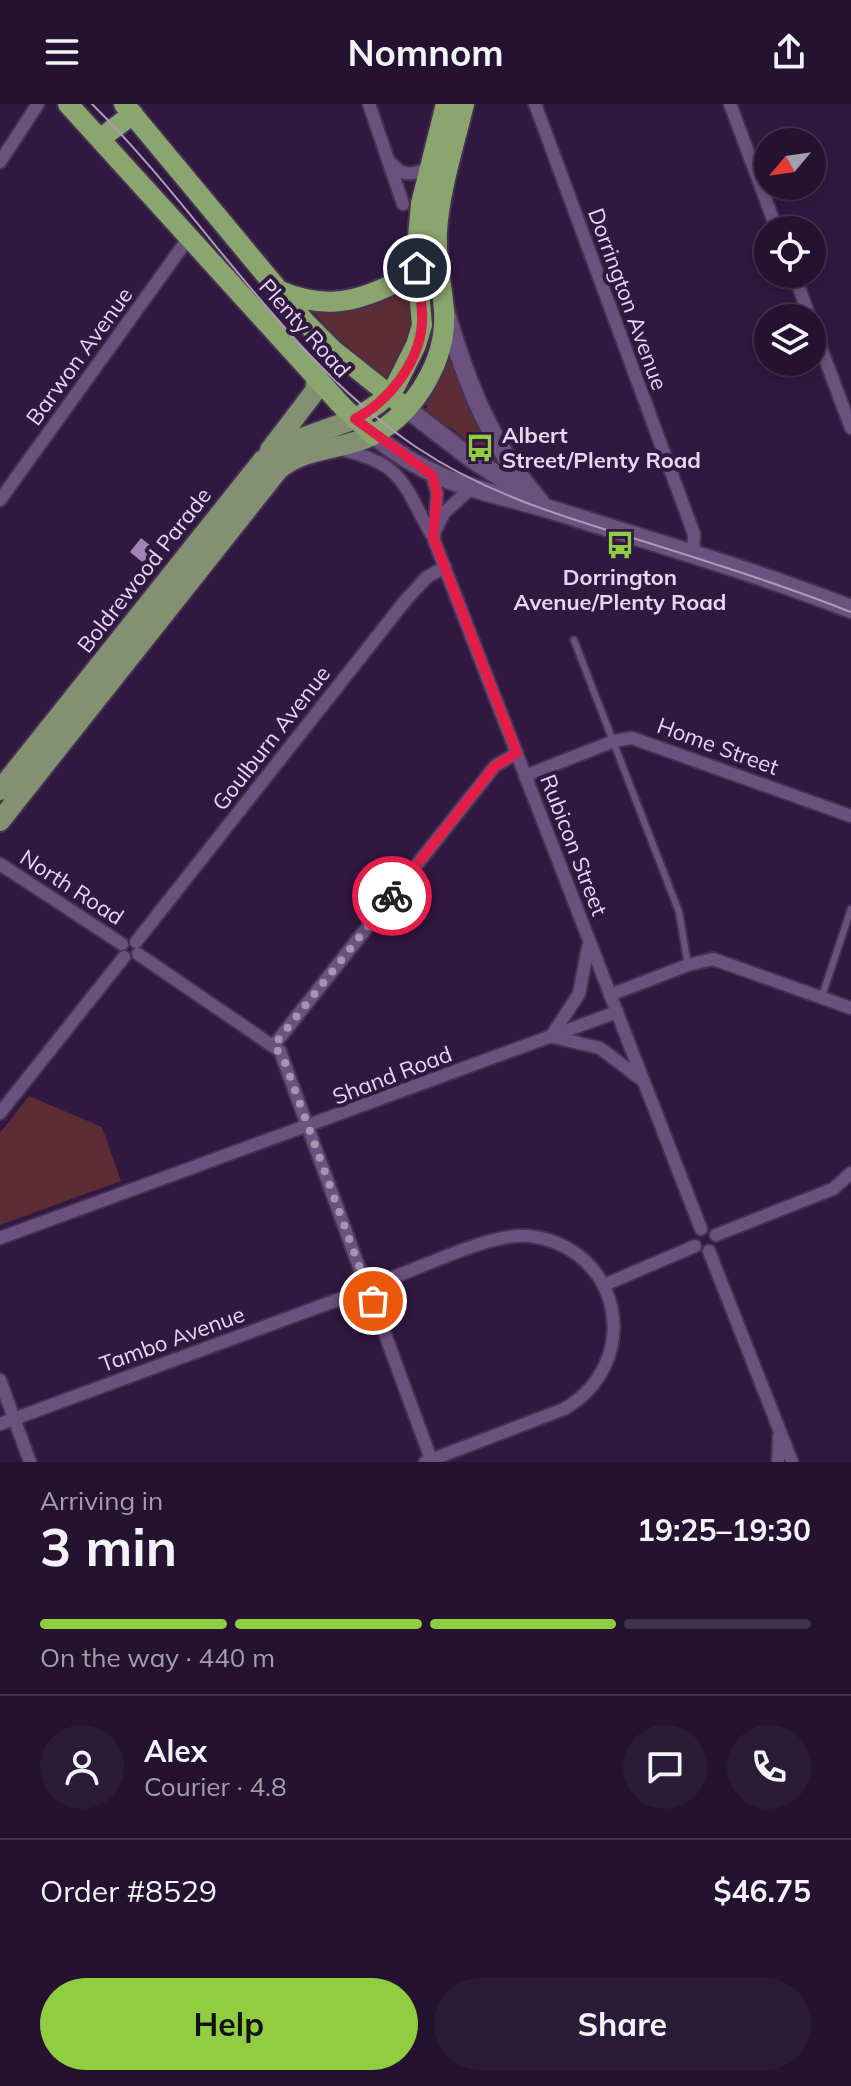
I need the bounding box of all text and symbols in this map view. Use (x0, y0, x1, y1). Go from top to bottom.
icon: menu (40, 30, 84, 74)
text: Nomnom (347, 30, 504, 75)
icon: share (767, 30, 811, 74)
north arrow (754, 128, 826, 200)
map controls (754, 128, 826, 376)
street label: Dorrington Avenue (582, 204, 674, 394)
button: locate (754, 216, 826, 288)
pin (383, 234, 451, 302)
icon: home (395, 246, 439, 290)
street label: Plenty Road (253, 273, 357, 383)
street label: Barwon Avenue (20, 282, 138, 430)
button: layers (754, 304, 826, 376)
place label: Albert Street/Plenty Road (502, 421, 701, 474)
bus stop icon: Albert Street/Plenty Road (465, 433, 495, 463)
street label: Boldrewood Parade (71, 482, 217, 658)
bus stop icon: Dorrington Avenue/Plenty Road (605, 530, 635, 560)
place label: Dorrington Avenue/Plenty Road (514, 563, 726, 616)
street label: Goulburn Avenue (206, 660, 336, 816)
street label: Home Street (653, 711, 783, 781)
street label: Rubicon Street (534, 770, 614, 920)
street label: North Road (15, 843, 129, 931)
courier (352, 856, 432, 936)
icon: bike (370, 874, 414, 918)
street label: Shand Road (328, 1039, 456, 1111)
pin (339, 1267, 407, 1335)
icon: bag (351, 1279, 395, 1323)
street label: Tambo Avenue (96, 1300, 248, 1378)
text: Arriving in (40, 1484, 163, 1517)
text: 19:25–19:30 (637, 1511, 811, 1549)
text: 3 min (40, 1514, 177, 1579)
text: On the way · 440 m (40, 1641, 275, 1674)
button: person (40, 1725, 124, 1809)
button: chat (623, 1725, 707, 1809)
button: phone (727, 1725, 811, 1809)
text: Alex (144, 1732, 207, 1770)
text: Courier · 4.8 (144, 1770, 287, 1803)
text: Order #8529 (40, 1872, 217, 1910)
text: $46.75 (714, 1872, 811, 1910)
button: Help (40, 1978, 418, 2070)
button: Share (434, 1978, 811, 2070)

